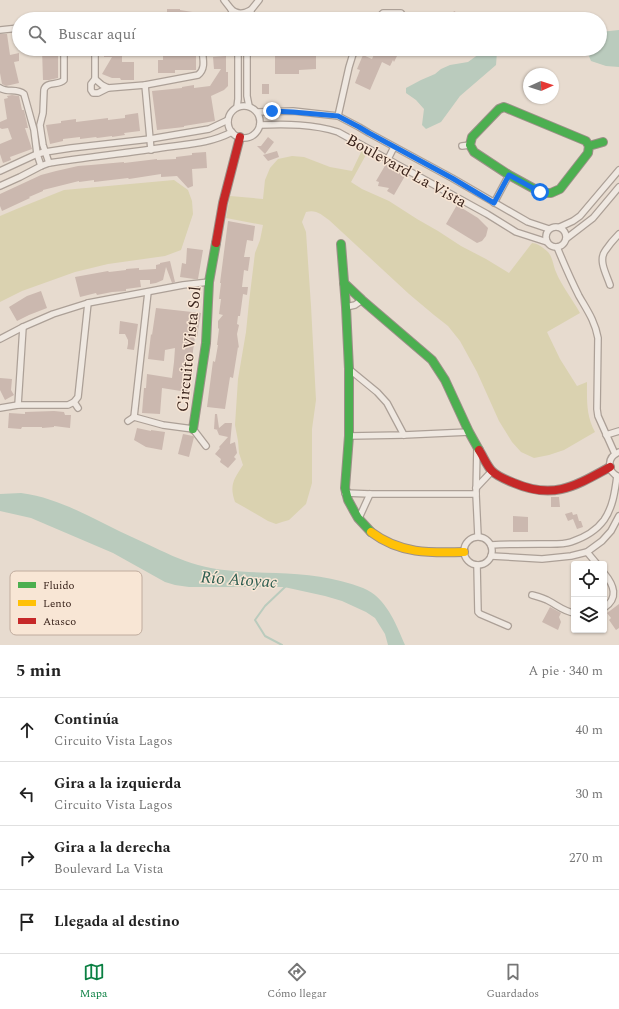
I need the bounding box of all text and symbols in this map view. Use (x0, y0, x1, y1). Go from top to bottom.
search box (12, 12, 607, 56)
icon: search (26, 23, 48, 45)
text: Buscar aquí (58, 23, 136, 46)
north arrow (523, 68, 559, 104)
route end (263, 102, 281, 120)
street label: Boulevard La Vista (342, 128, 471, 214)
route start (531, 183, 549, 201)
street label: Circuito Vista Sol (170, 285, 208, 413)
map controls (571, 561, 607, 633)
button: locate (571, 561, 607, 597)
water label: Río Atoyac (200, 564, 278, 596)
legend (10, 571, 142, 635)
text: Fluido (43, 577, 75, 594)
text: Lento (43, 595, 72, 612)
button: layers (571, 597, 607, 633)
text: Atasco (43, 613, 76, 630)
text: 5 min (16, 658, 61, 684)
text: A pie · 340 m (529, 661, 603, 681)
text: Continúa (54, 708, 119, 731)
icon: ahead (16, 719, 38, 741)
text: 40 m (576, 720, 603, 740)
text: Circuito Vista Lagos (54, 731, 173, 751)
text: Gira a la izquierda (54, 772, 181, 795)
icon: left (16, 783, 38, 805)
text: 30 m (576, 784, 603, 804)
text: Circuito Vista Lagos (54, 795, 173, 815)
text: Gira a la derecha (54, 836, 170, 859)
icon: right (16, 847, 38, 869)
text: 270 m (569, 848, 603, 868)
text: Boulevard La Vista (54, 859, 163, 879)
text: Llegada al destino (54, 910, 179, 933)
icon: arrive (16, 911, 38, 933)
tab: Mapa (80, 961, 107, 1002)
tab: Cómo llegar (267, 961, 327, 1002)
tab: Guardados (486, 961, 539, 1002)

